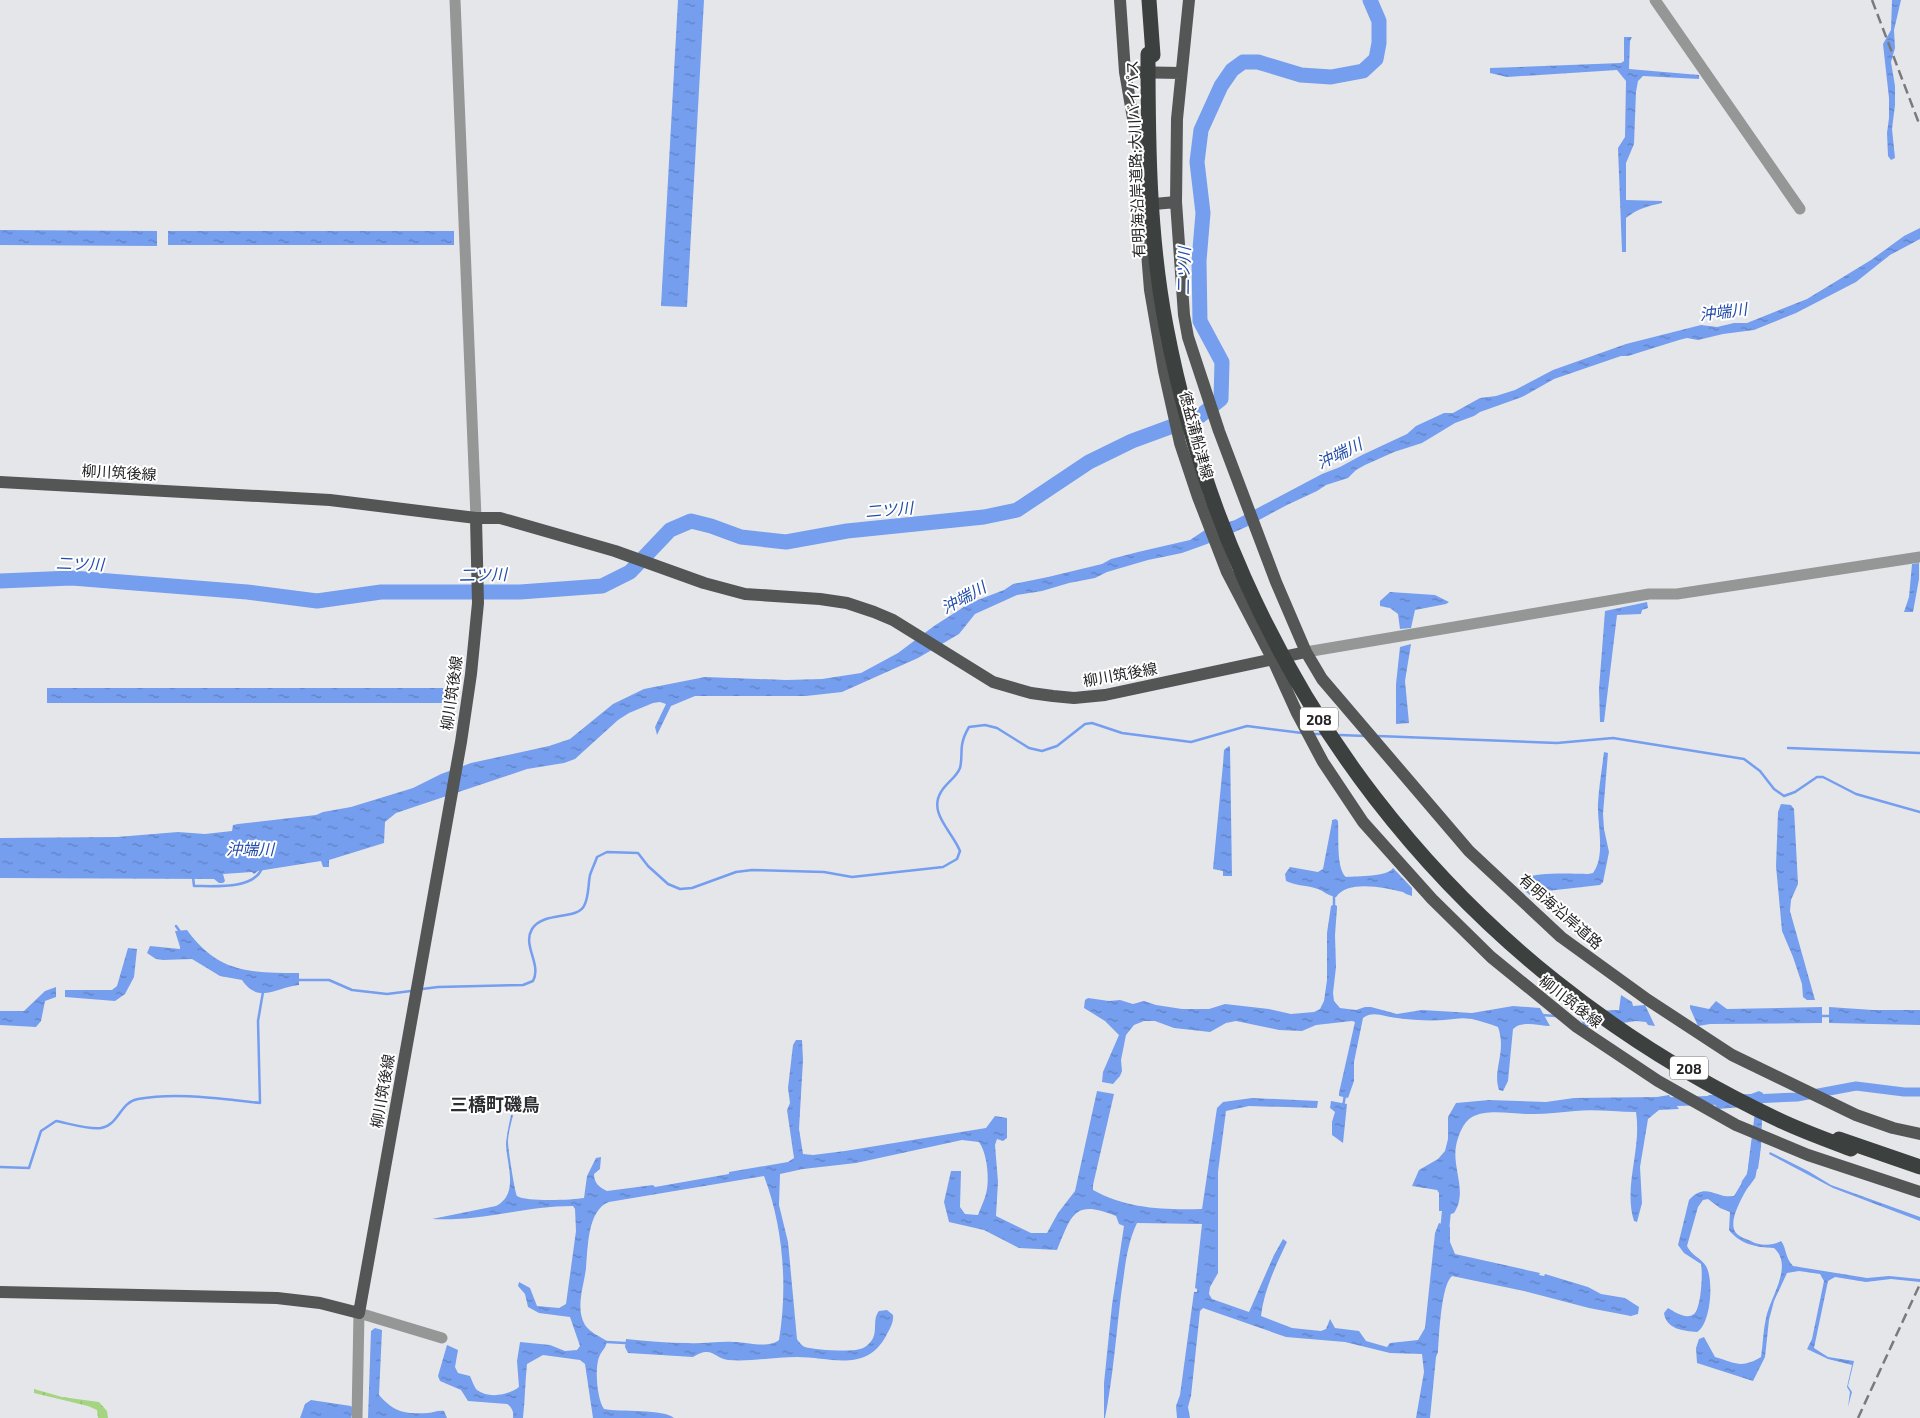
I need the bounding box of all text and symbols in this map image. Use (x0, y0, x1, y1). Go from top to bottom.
street label: 有明海沿岸道路;大川バイパス (1123, 60, 1147, 258)
water label: 二ツ川 (1173, 245, 1193, 295)
water label: 沖端川 (1698, 298, 1750, 323)
street label: 徳益蒲船津線 (1177, 389, 1217, 481)
water label: 沖端川 (1313, 433, 1367, 472)
street label: 柳川筑後線 (81, 461, 157, 483)
water label: 二ツ川 (864, 497, 916, 521)
water label: 二ツ川 (56, 553, 106, 573)
water label: 二ツ川 (459, 564, 509, 584)
water label: 沖端川 (937, 576, 990, 617)
street label: 柳川筑後線 (437, 655, 465, 731)
street label: 柳川筑後線 (1081, 659, 1159, 689)
road number: 208 (1300, 708, 1338, 731)
water label: 沖端川 (226, 839, 276, 858)
street label: 有明海沿岸道路 (1515, 870, 1607, 952)
street label: 柳川筑後線 (1536, 971, 1606, 1031)
street label: 柳川筑後線 (367, 1052, 397, 1130)
road number: 208 (1670, 1056, 1708, 1080)
district label: 三橋町磯鳥 (450, 1093, 540, 1115)

